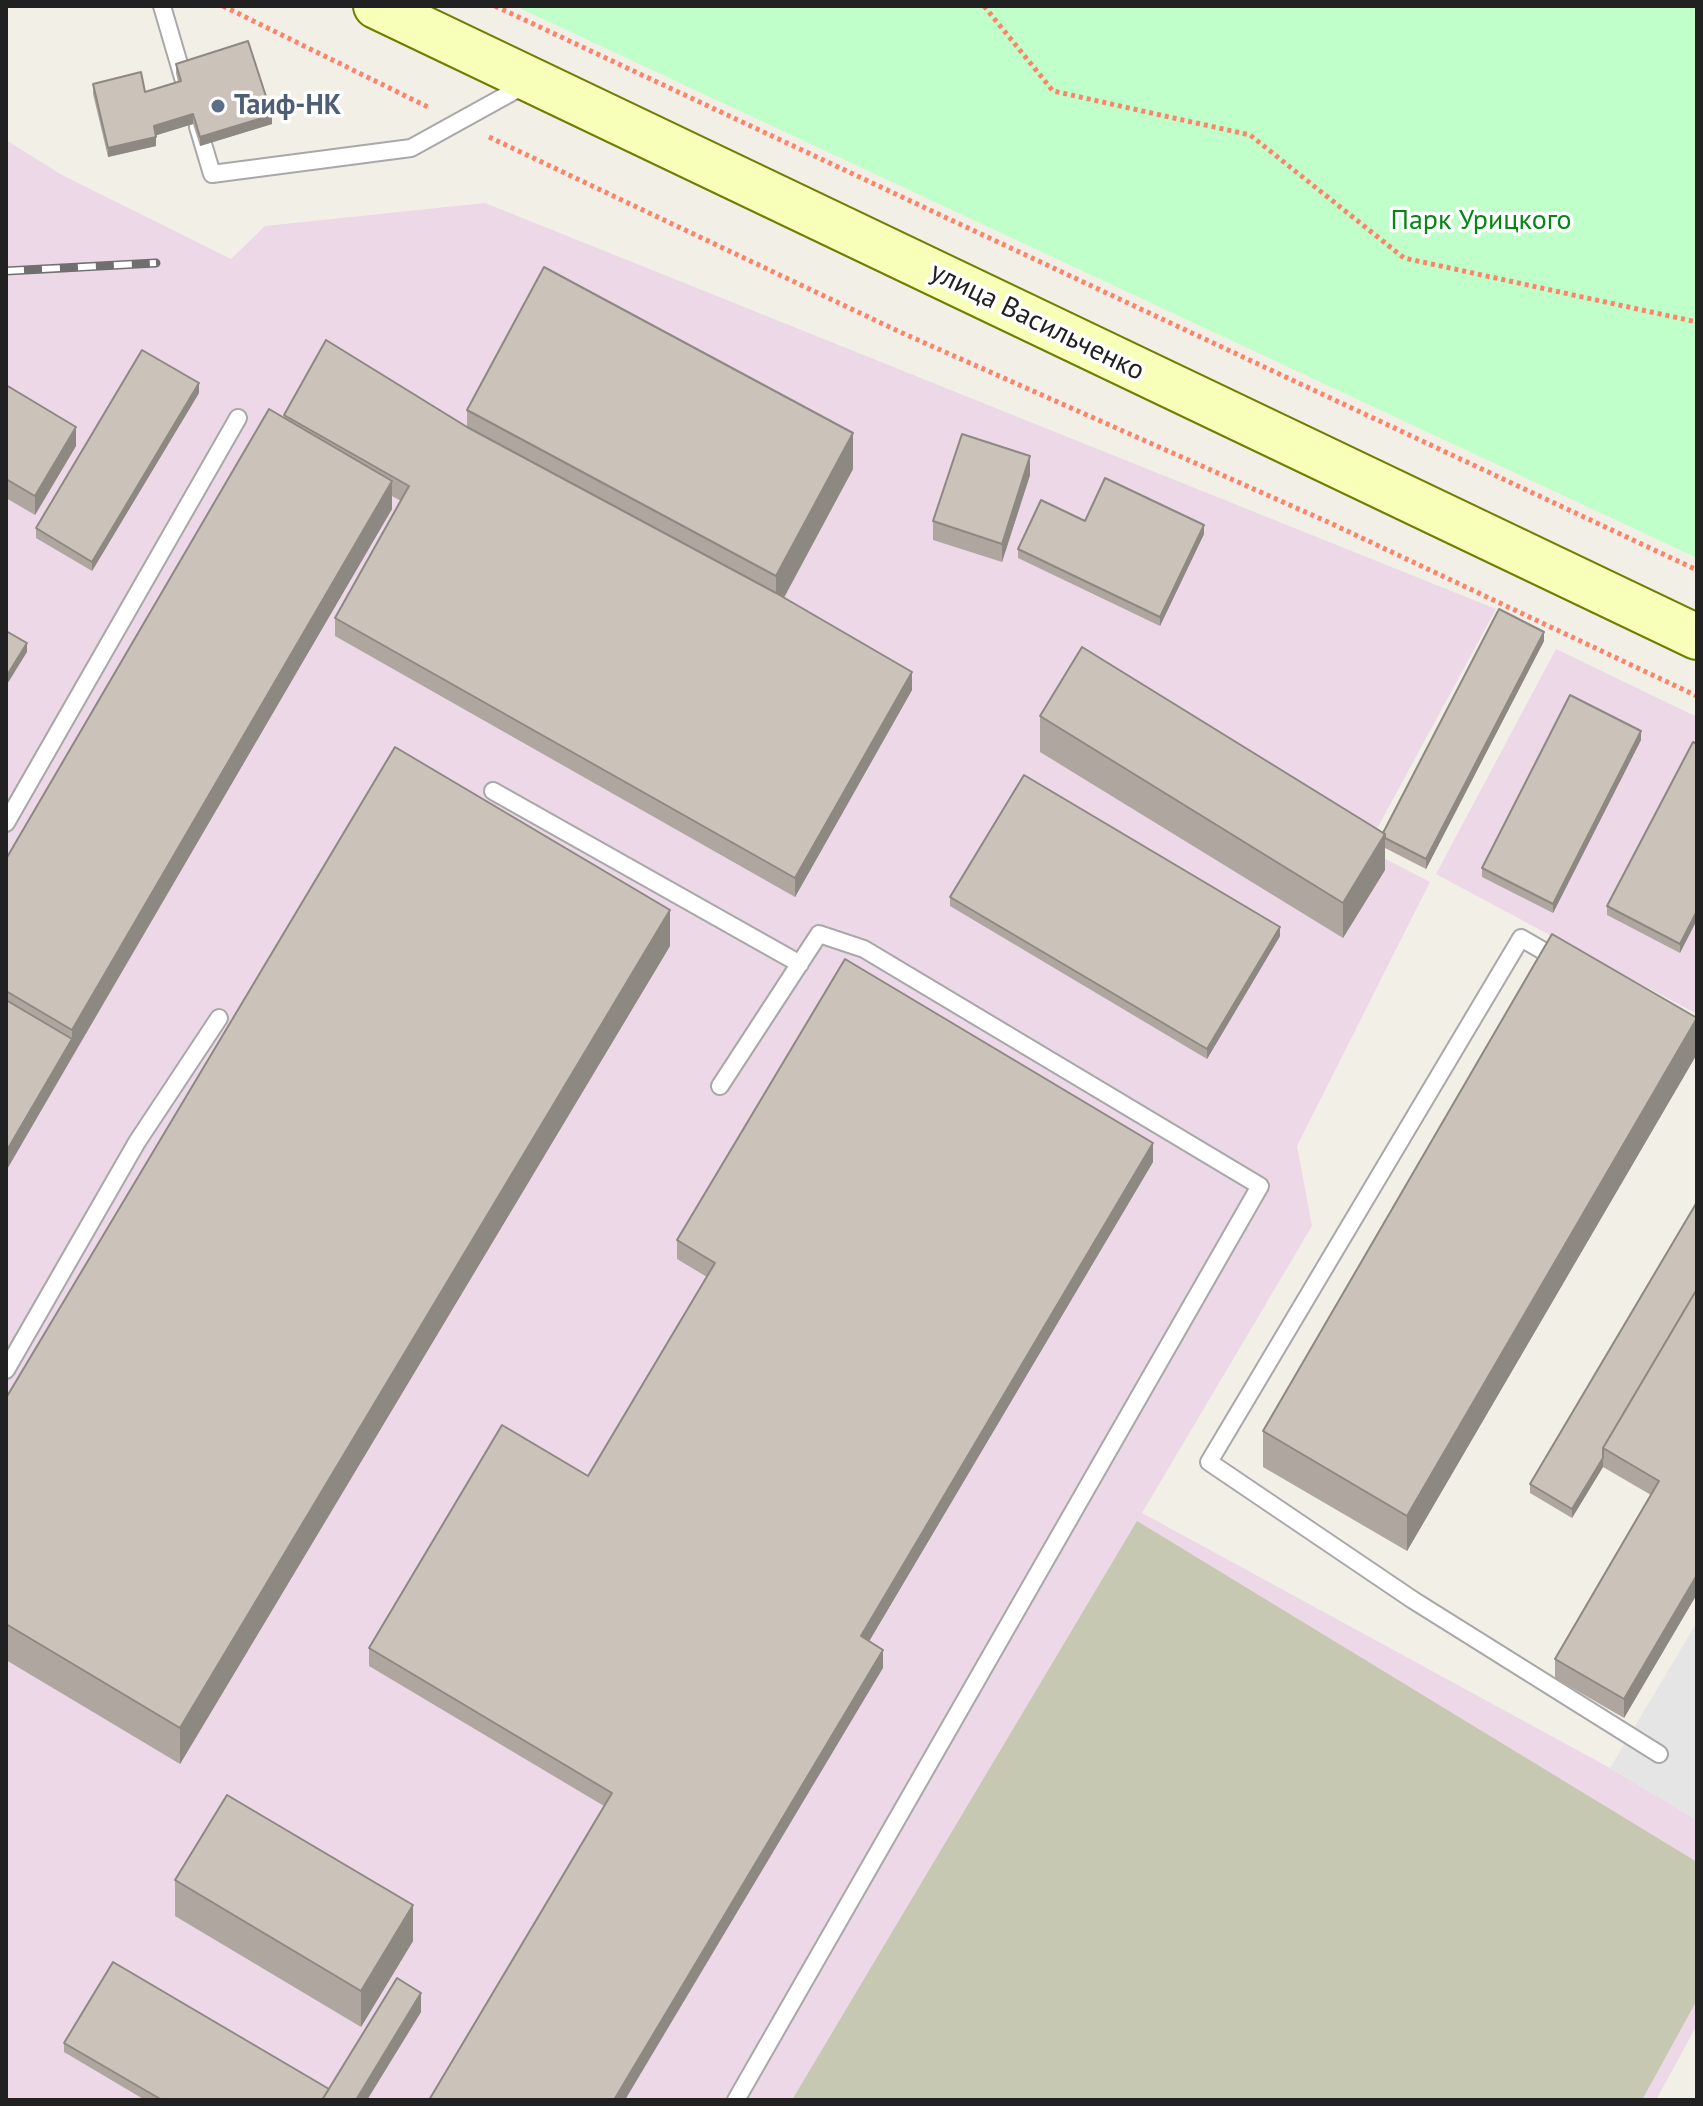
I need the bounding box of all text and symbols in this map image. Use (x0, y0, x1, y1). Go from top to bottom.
place label: Таиф-НК (234, 89, 341, 123)
marker: Таиф-НК (209, 97, 227, 115)
park label: Парк Урицкого (1390, 204, 1572, 238)
street label: улица Васильченко (924, 256, 1150, 388)

